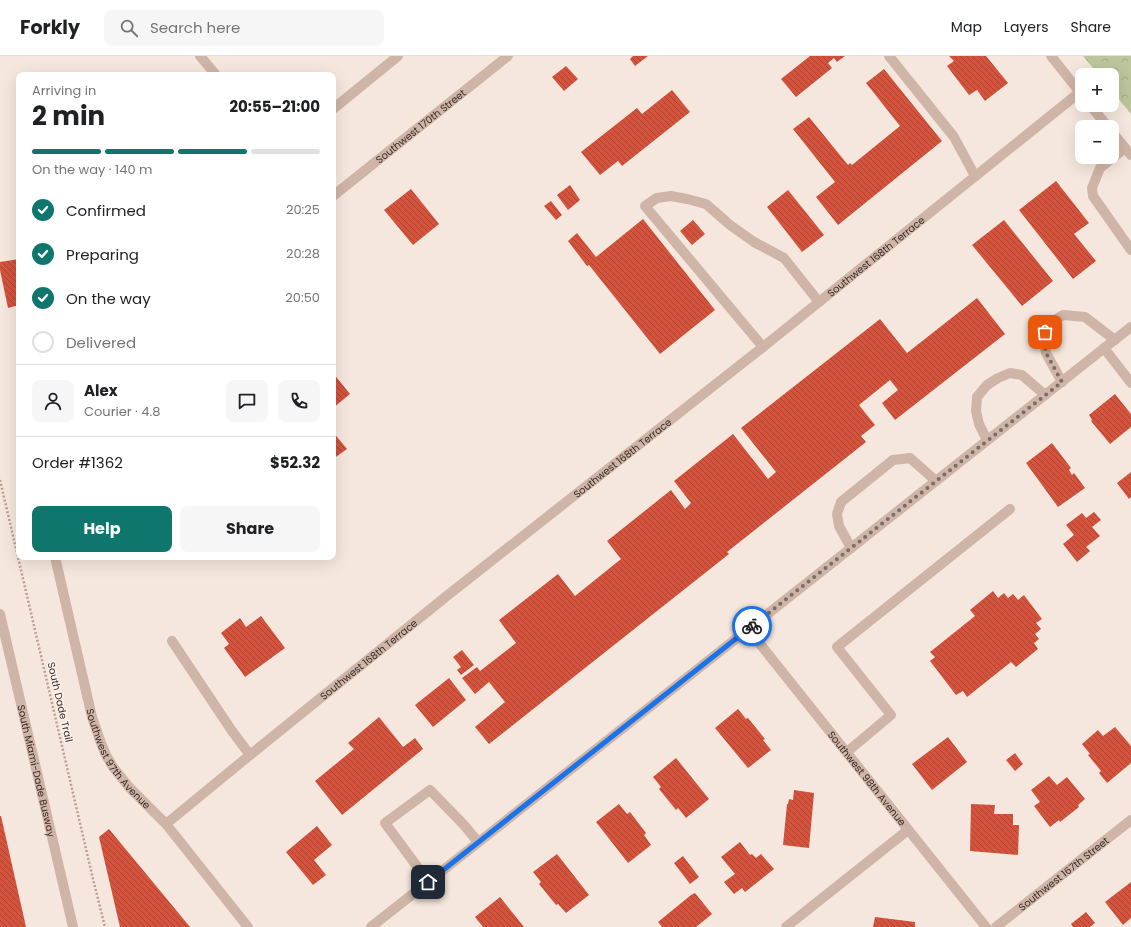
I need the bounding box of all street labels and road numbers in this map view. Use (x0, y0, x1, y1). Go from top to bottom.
street label: Southwest 170th Street (372, 85, 469, 167)
street label: Southwest 168th Terrace (824, 212, 928, 300)
street label: Southwest 168th Terrace (570, 414, 675, 501)
street label: Southwest 168th Terrace (317, 615, 420, 703)
street label: South Dade Trail (44, 661, 76, 743)
street label: South Miami-Dade Busway (14, 703, 59, 839)
street label: Southwest 97th Avenue (83, 707, 154, 812)
street label: Southwest 98th Avenue (825, 728, 910, 829)
street label: Southwest 167th Street (1015, 833, 1112, 914)

